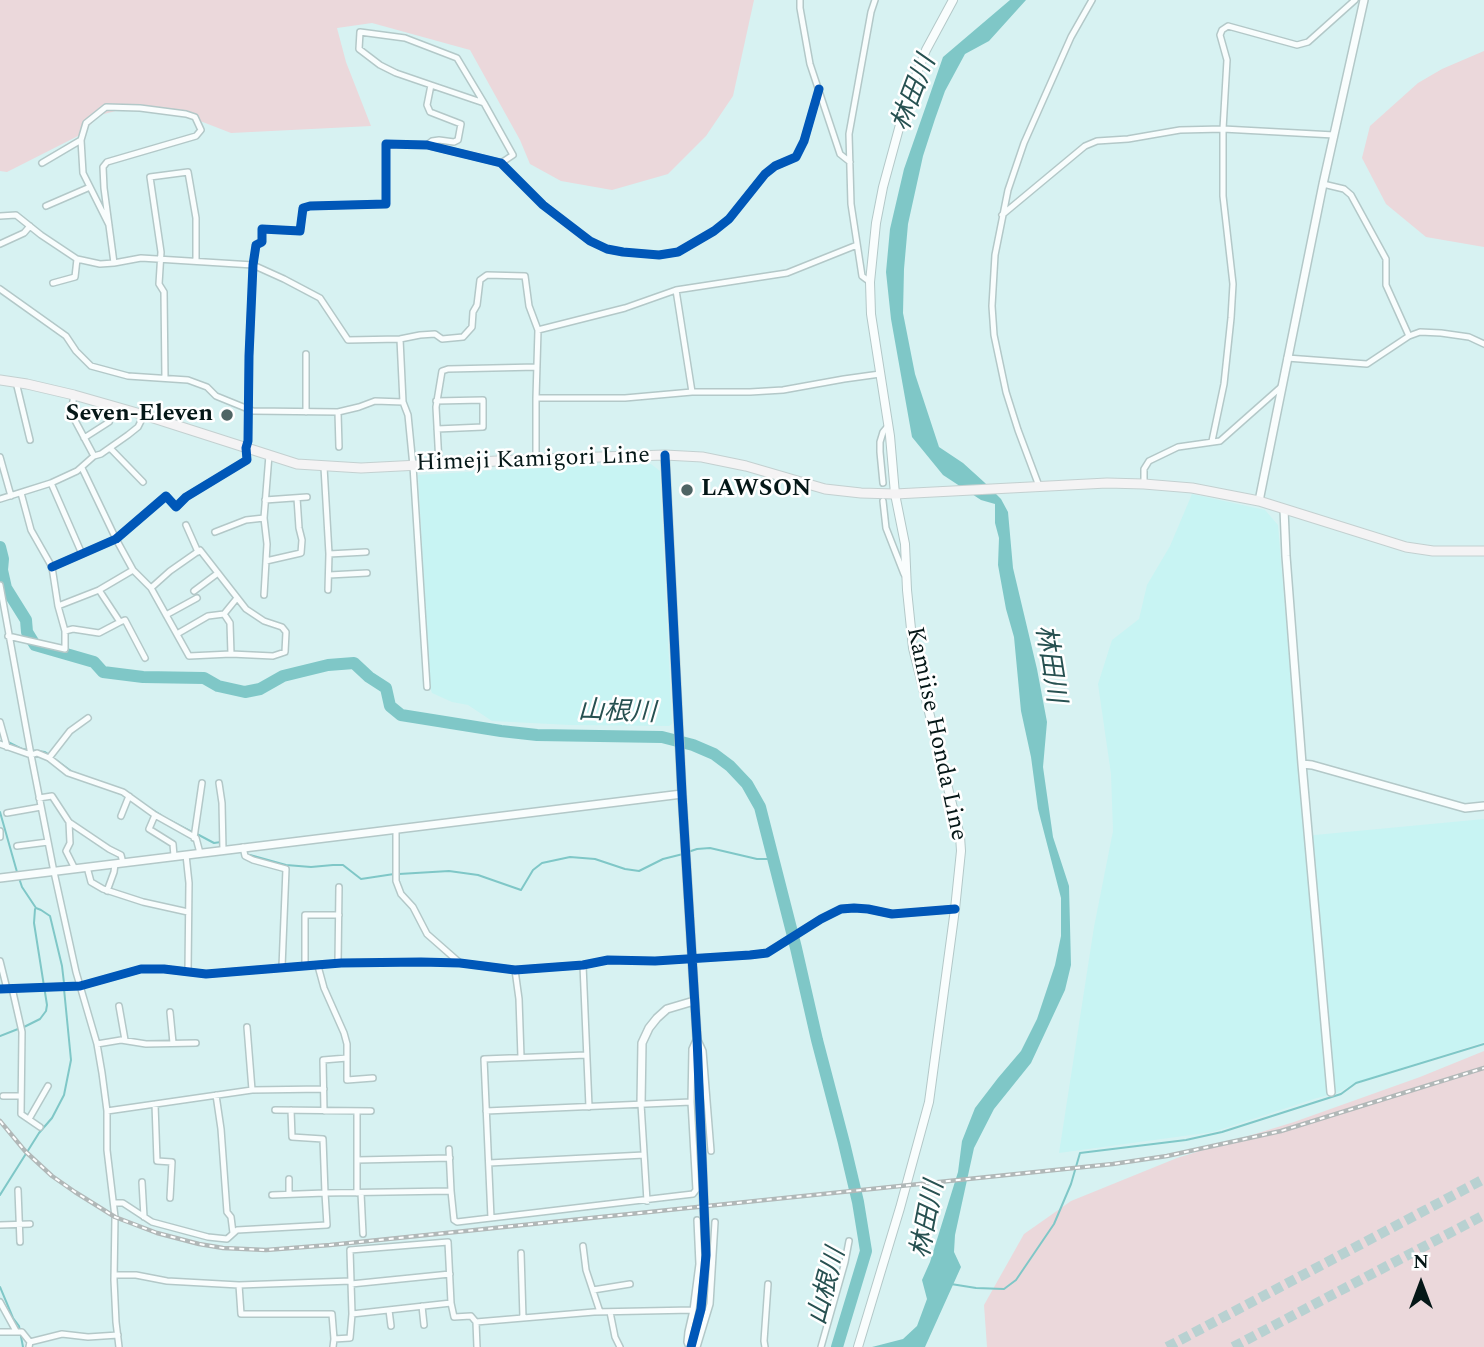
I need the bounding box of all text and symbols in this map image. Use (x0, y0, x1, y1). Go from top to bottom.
water label: 林田川 (887, 52, 945, 136)
place label: Seven-Eleven (65, 401, 213, 429)
marker: Seven-Eleven (219, 407, 235, 423)
street label: Himeji Kamigori Line (416, 443, 650, 479)
place label: LAWSON (701, 476, 811, 504)
marker: LAWSON (679, 482, 695, 498)
water label: 林田川 (1026, 623, 1070, 705)
street label: Kamiise Honda Line (898, 624, 972, 844)
water label: 山根川 (577, 697, 657, 731)
water label: 林田川 (907, 1179, 953, 1261)
water label: 山根川 (804, 1245, 854, 1329)
text: N (1413, 1248, 1429, 1277)
north arrow (1386, 1249, 1456, 1319)

